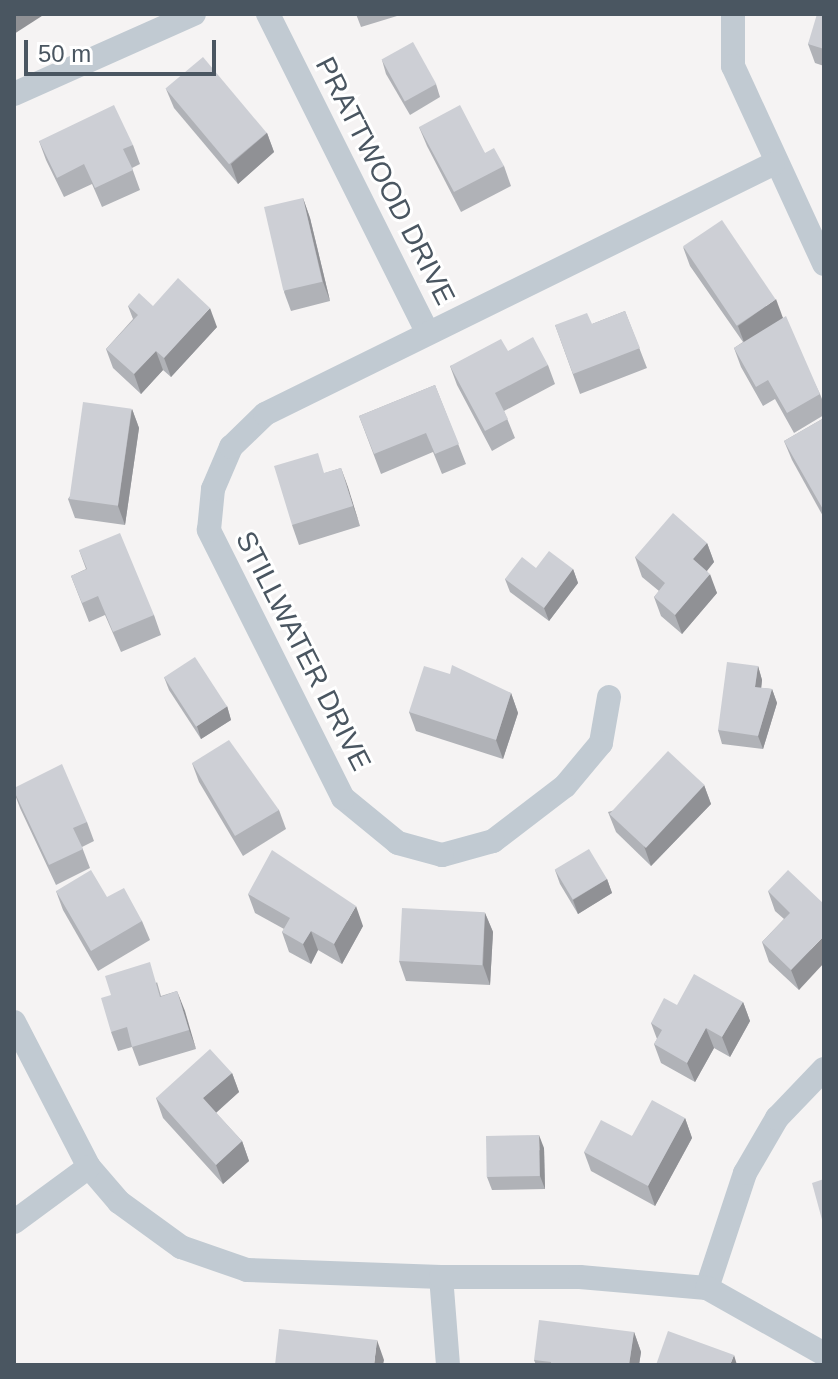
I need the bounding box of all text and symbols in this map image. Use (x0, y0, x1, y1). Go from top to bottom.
scale bar (28, 24, 220, 74)
text: 50 m (38, 40, 91, 67)
street label: PRATTWOOD DRIVE (308, 52, 462, 310)
street label: STILLWATER DRIVE (228, 526, 378, 776)

